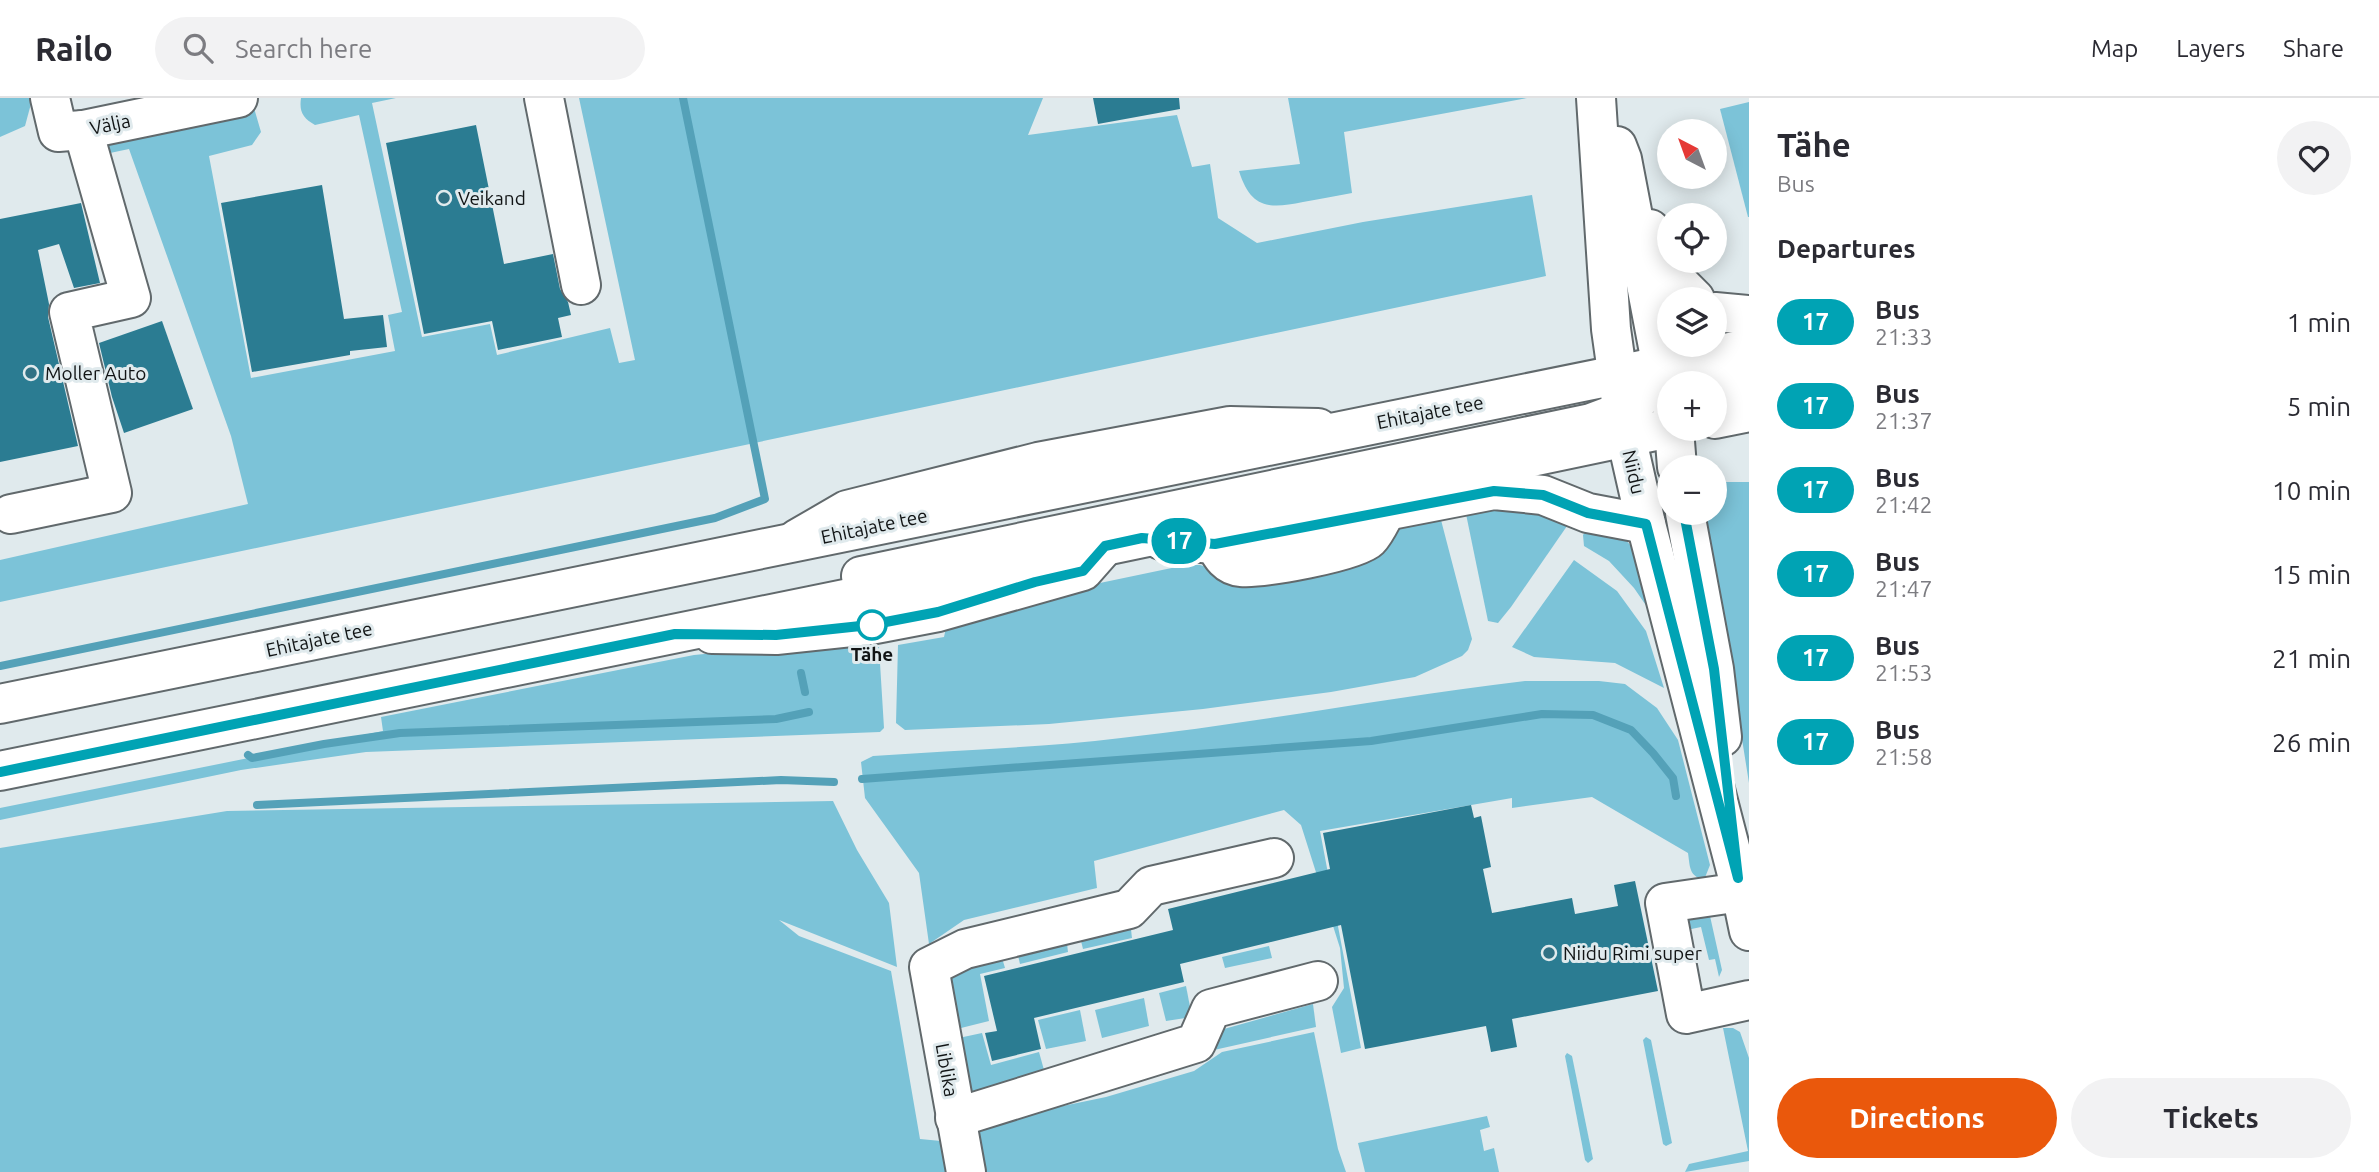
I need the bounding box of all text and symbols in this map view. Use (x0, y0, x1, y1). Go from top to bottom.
search box (155, 17, 645, 80)
icon: search (179, 29, 217, 67)
text: Railo (35, 30, 113, 67)
text: Search here (235, 34, 372, 63)
text: Map (2091, 35, 2138, 62)
text: Layers (2176, 35, 2245, 62)
text: Share (2283, 35, 2344, 62)
street label: Välja (88, 109, 132, 139)
north arrow (1657, 119, 1727, 189)
map controls (1657, 119, 1727, 525)
button: heart (2277, 121, 2351, 195)
text: Tähe (1777, 126, 1851, 163)
text: Bus (1777, 171, 1815, 196)
place label: Veikand (458, 187, 526, 209)
marker: Veikand (436, 190, 452, 206)
button: locate (1657, 203, 1727, 273)
text: Departures (1777, 234, 1915, 263)
button: layers (1657, 287, 1727, 357)
text: Bus (1875, 295, 1920, 324)
text: 17 (1802, 308, 1829, 335)
text: 1 min (2287, 308, 2351, 337)
text: 21:33 (1875, 324, 1933, 349)
place label: Moller Auto (45, 362, 146, 384)
marker: Moller Auto (23, 365, 39, 381)
button: + (1657, 371, 1727, 441)
text: Bus (1875, 379, 1920, 408)
street label: Ehitajate tee (1375, 391, 1485, 433)
text: 17 (1802, 392, 1829, 419)
text: 5 min (2287, 392, 2351, 421)
text: 21:37 (1875, 408, 1933, 433)
street label: Niidu (1618, 448, 1650, 496)
button: − (1657, 455, 1727, 525)
text: Bus (1875, 463, 1920, 492)
text: 17 (1802, 476, 1829, 503)
text: 10 min (2272, 476, 2351, 505)
text: 21:42 (1875, 492, 1933, 517)
street label: Ehitajate tee (819, 504, 929, 548)
line badge: 17 (1148, 518, 1210, 564)
text: 17 (1165, 527, 1193, 554)
text: Bus (1875, 547, 1920, 576)
text: 17 (1802, 560, 1829, 587)
text: 15 min (2272, 560, 2351, 589)
text: 21:47 (1875, 576, 1933, 601)
marker: Tähe (857, 610, 887, 640)
street label: Ehitajate tee (264, 617, 374, 661)
text: Bus (1875, 631, 1920, 660)
place label: Tähe (851, 643, 893, 665)
text: 17 (1802, 644, 1829, 671)
text: 21 min (2272, 644, 2351, 673)
text: 21:53 (1875, 660, 1933, 685)
text: Bus (1875, 715, 1920, 744)
text: 17 (1802, 728, 1829, 755)
text: 26 min (2272, 728, 2351, 757)
text: 21:58 (1875, 744, 1933, 769)
place label: Niidu Rimi super (1563, 942, 1702, 964)
marker: Niidu Rimi super (1541, 945, 1557, 961)
street label: Liblika (931, 1041, 963, 1099)
button: Directions (1777, 1078, 2057, 1158)
button: Tickets (2071, 1078, 2351, 1158)

